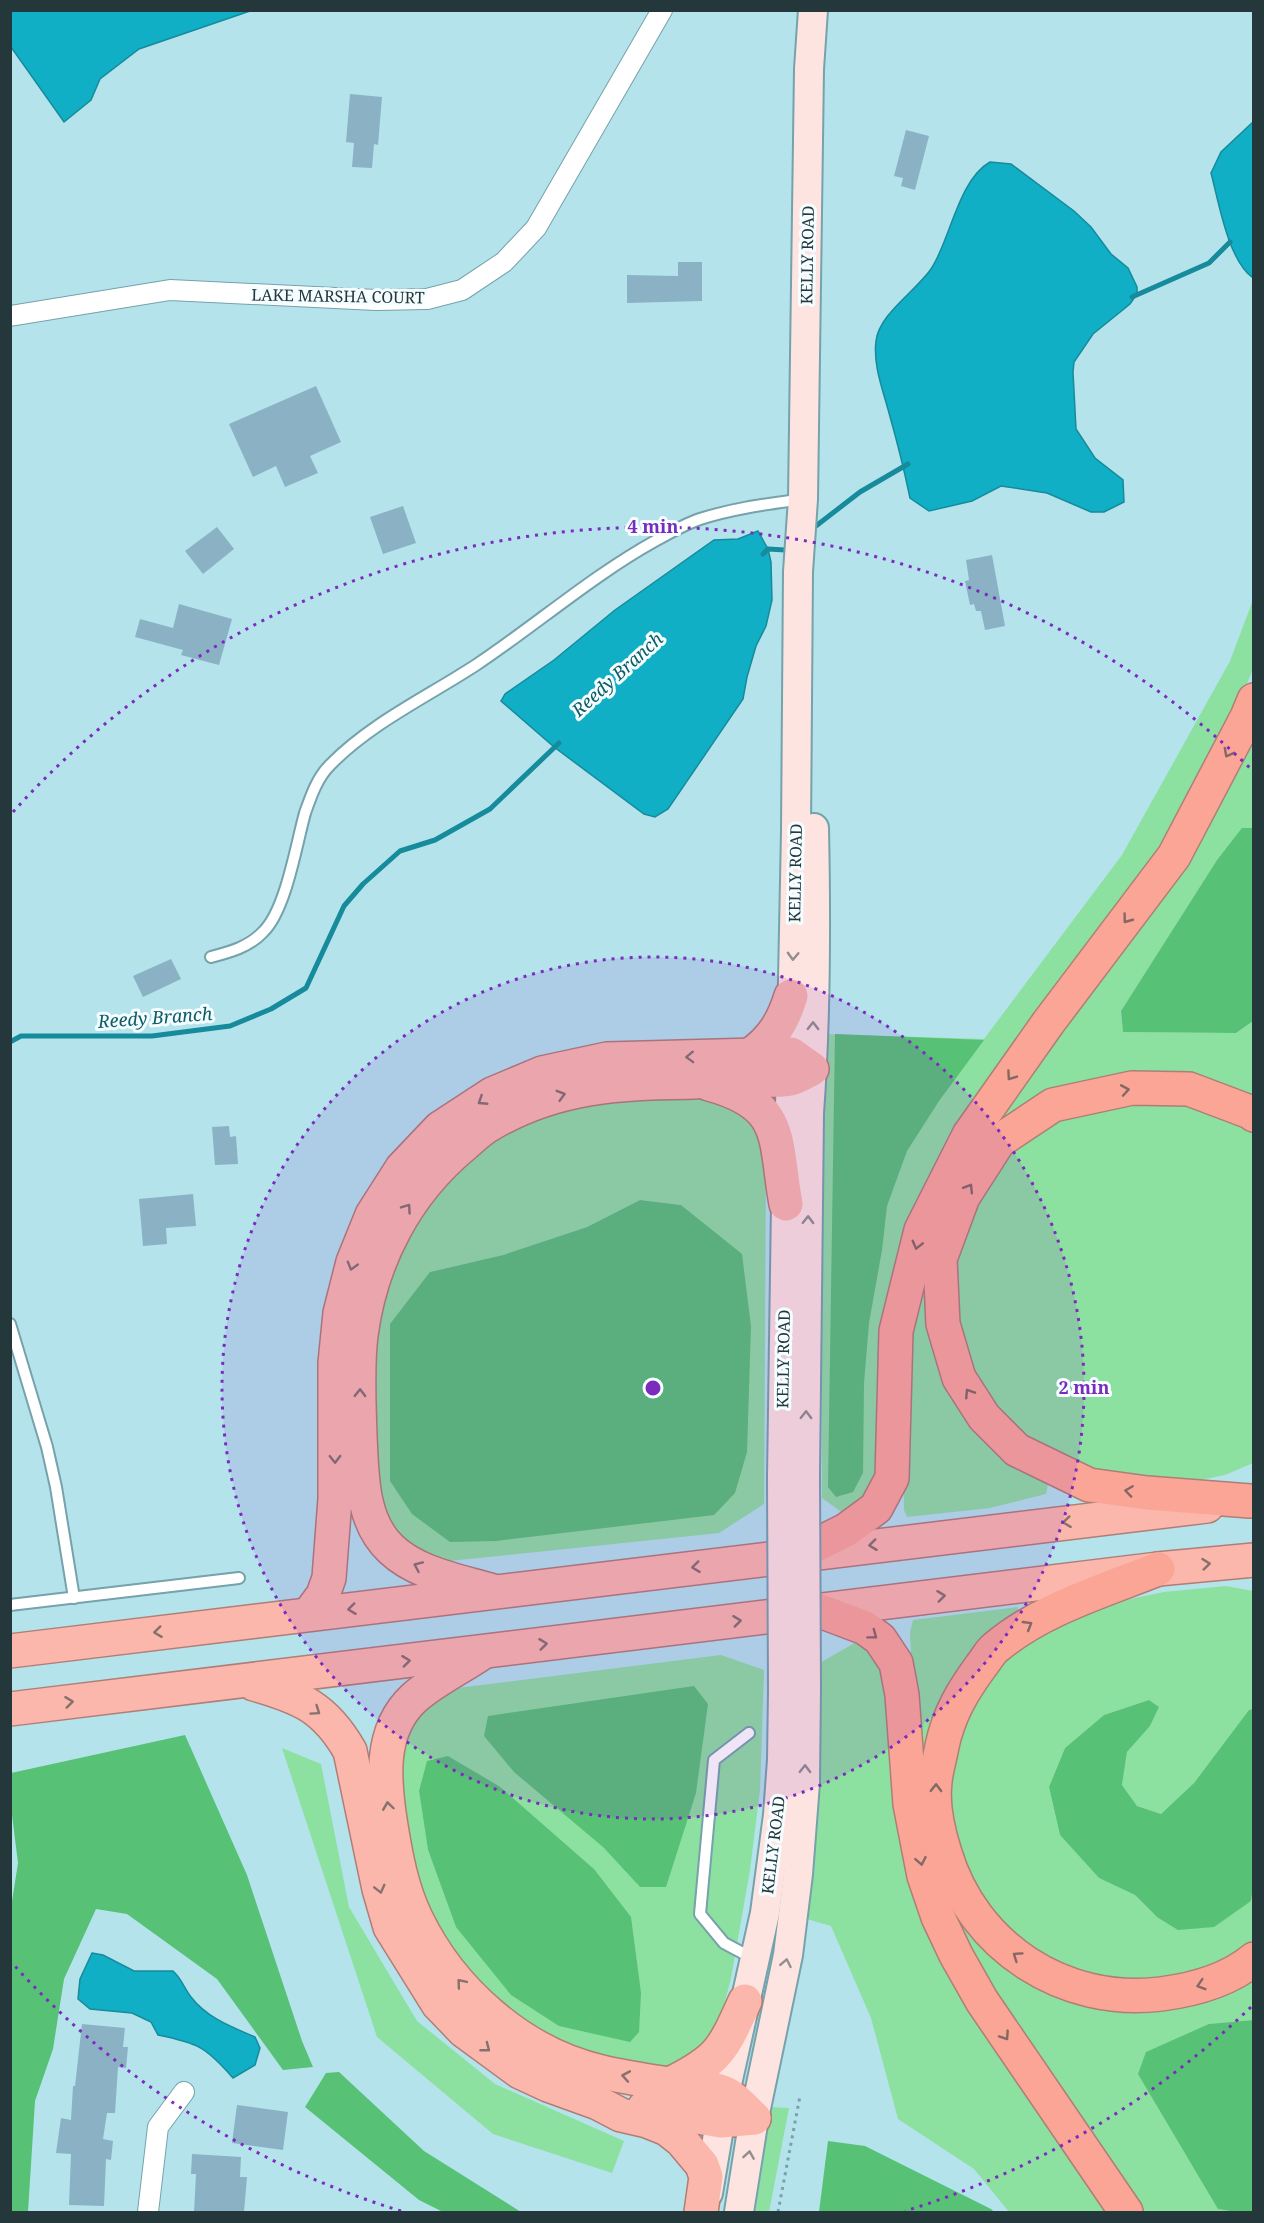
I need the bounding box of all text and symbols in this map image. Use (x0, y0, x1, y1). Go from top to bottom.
street label: KELLY ROAD (795, 205, 819, 305)
street label: LAKE MARSHA COURT (251, 283, 425, 309)
text: 4 min (628, 514, 678, 538)
water label: Reedy Branch (566, 627, 668, 722)
one-way arrow (1224, 747, 1235, 757)
street label: KELLY ROAD (783, 823, 807, 923)
one-way arrow (1123, 912, 1134, 923)
one-way arrow (786, 952, 799, 961)
water label: Reedy Branch (96, 1001, 213, 1033)
one-way arrow (807, 1021, 819, 1030)
one-way arrow (686, 1051, 695, 1063)
one-way arrow (1007, 1069, 1018, 1080)
one-way arrow (1120, 1084, 1130, 1096)
one-way arrow (555, 1090, 566, 1102)
one-way arrow (478, 1094, 489, 1105)
one-way arrow (961, 1184, 972, 1195)
one-way arrow (400, 1203, 411, 1214)
one-way arrow (802, 1216, 814, 1225)
one-way arrow (912, 1240, 924, 1250)
one-way arrow (347, 1260, 359, 1271)
street label: KELLY ROAD (771, 1309, 795, 1409)
text: 2 min (1059, 1375, 1109, 1399)
centre of rings (643, 1378, 663, 1398)
one-way arrow (354, 1389, 366, 1398)
one-way arrow (965, 1389, 976, 1400)
one-way arrow (800, 1411, 812, 1420)
one-way arrow (329, 1455, 341, 1464)
one-way arrow (1124, 1485, 1134, 1497)
one-way arrow (1062, 1516, 1071, 1528)
one-way arrow (869, 1539, 878, 1551)
one-way arrow (1201, 1558, 1210, 1571)
one-way arrow (692, 1560, 701, 1572)
one-way arrow (413, 1561, 424, 1573)
one-way arrow (936, 1590, 945, 1603)
one-way arrow (347, 1602, 356, 1614)
one-way arrow (732, 1615, 742, 1628)
one-way arrow (1022, 1621, 1032, 1633)
one-way arrow (154, 1626, 163, 1638)
one-way arrow (866, 1627, 877, 1638)
one-way arrow (539, 1638, 548, 1651)
one-way arrow (401, 1655, 410, 1668)
one-way arrow (64, 1696, 73, 1709)
one-way arrow (310, 1703, 321, 1714)
one-way arrow (799, 1765, 811, 1774)
one-way arrow (929, 1783, 942, 1792)
street label: KELLY ROAD (756, 1795, 790, 1895)
one-way arrow (382, 1801, 394, 1811)
one-way arrow (914, 1856, 927, 1866)
one-way arrow (372, 1884, 385, 1894)
one-way arrow (1012, 1952, 1023, 1963)
one-way arrow (779, 1959, 792, 1969)
one-way arrow (1196, 1978, 1207, 1990)
one-way arrow (457, 1979, 468, 1990)
one-way arrow (998, 2029, 1009, 2040)
one-way arrow (479, 2041, 490, 2052)
one-way arrow (622, 2071, 631, 2083)
one-way arrow (742, 2150, 754, 2159)

